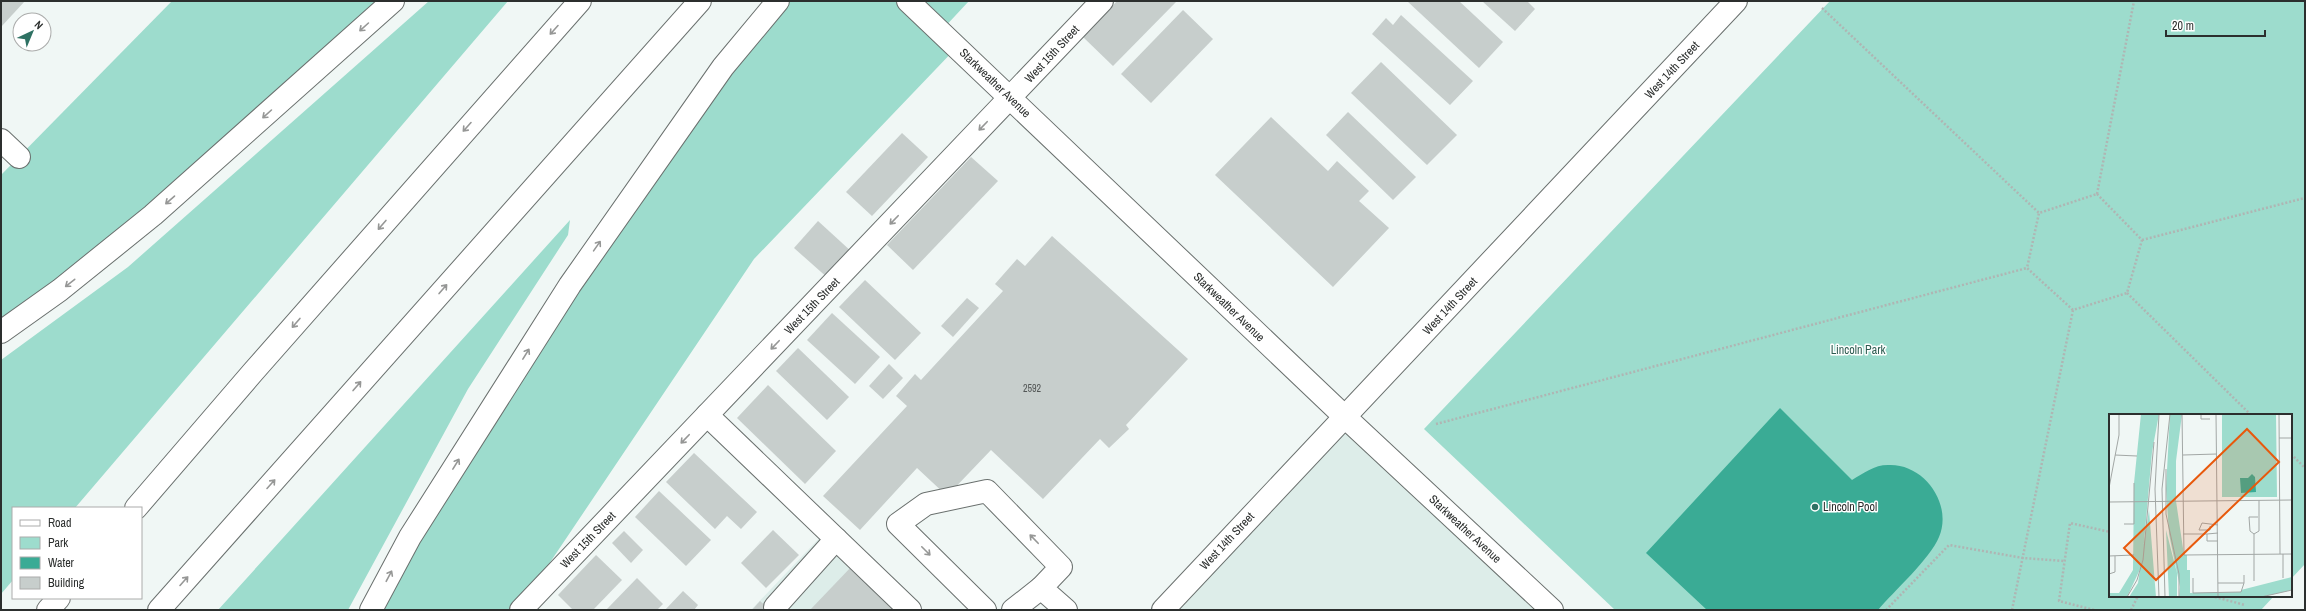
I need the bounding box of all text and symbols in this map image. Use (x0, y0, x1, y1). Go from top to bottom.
north arrow (12, 12, 52, 52)
scale bar (2166, 12, 2265, 38)
text: N (32, 18, 46, 32)
text: 20 m (2172, 18, 2194, 34)
one-way arrow (359, 22, 369, 32)
street label: West 15th Street (1021, 22, 1083, 86)
one-way arrow (549, 25, 558, 35)
street label: West 14th Street (1641, 38, 1703, 102)
street label: Starkweather Avenue (956, 45, 1034, 121)
one-way arrow (262, 109, 272, 119)
one-way arrow (979, 121, 988, 131)
one-way arrow (463, 122, 472, 133)
one-way arrow (165, 196, 175, 205)
one-way arrow (889, 215, 898, 225)
one-way arrow (377, 220, 386, 230)
one-way arrow (593, 240, 601, 251)
street label: Starkweather Avenue (1190, 269, 1268, 345)
street label: West 15th Street (781, 274, 843, 338)
street label: West 14th Street (1419, 274, 1481, 338)
one-way arrow (64, 279, 75, 287)
one-way arrow (438, 284, 448, 294)
one-way arrow (291, 317, 300, 328)
one-way arrow (770, 340, 780, 350)
park label: Lincoln Park (1831, 342, 1885, 358)
one-way arrow (522, 348, 530, 360)
one-way arrow (352, 382, 361, 392)
house number: 2592 (1023, 382, 1042, 395)
inset map (2109, 414, 2292, 597)
one-way arrow (680, 434, 690, 444)
one-way arrow (452, 459, 460, 470)
one-way arrow (266, 478, 275, 489)
street label: Starkweather Avenue (1425, 491, 1505, 567)
place label: Lincoln Pool (1823, 499, 1877, 515)
marker: Lincoln Pool (1810, 502, 1820, 512)
legend (12, 507, 142, 599)
street label: West 15th Street (557, 508, 619, 572)
street label: West 14th Street (1196, 509, 1258, 573)
text: Road (48, 515, 72, 531)
one-way arrow (1029, 534, 1039, 544)
text: Park (48, 535, 68, 551)
one-way arrow (921, 546, 931, 556)
text: Water (48, 555, 75, 571)
one-way arrow (386, 570, 394, 582)
text: Building (48, 575, 85, 591)
one-way arrow (180, 576, 189, 586)

